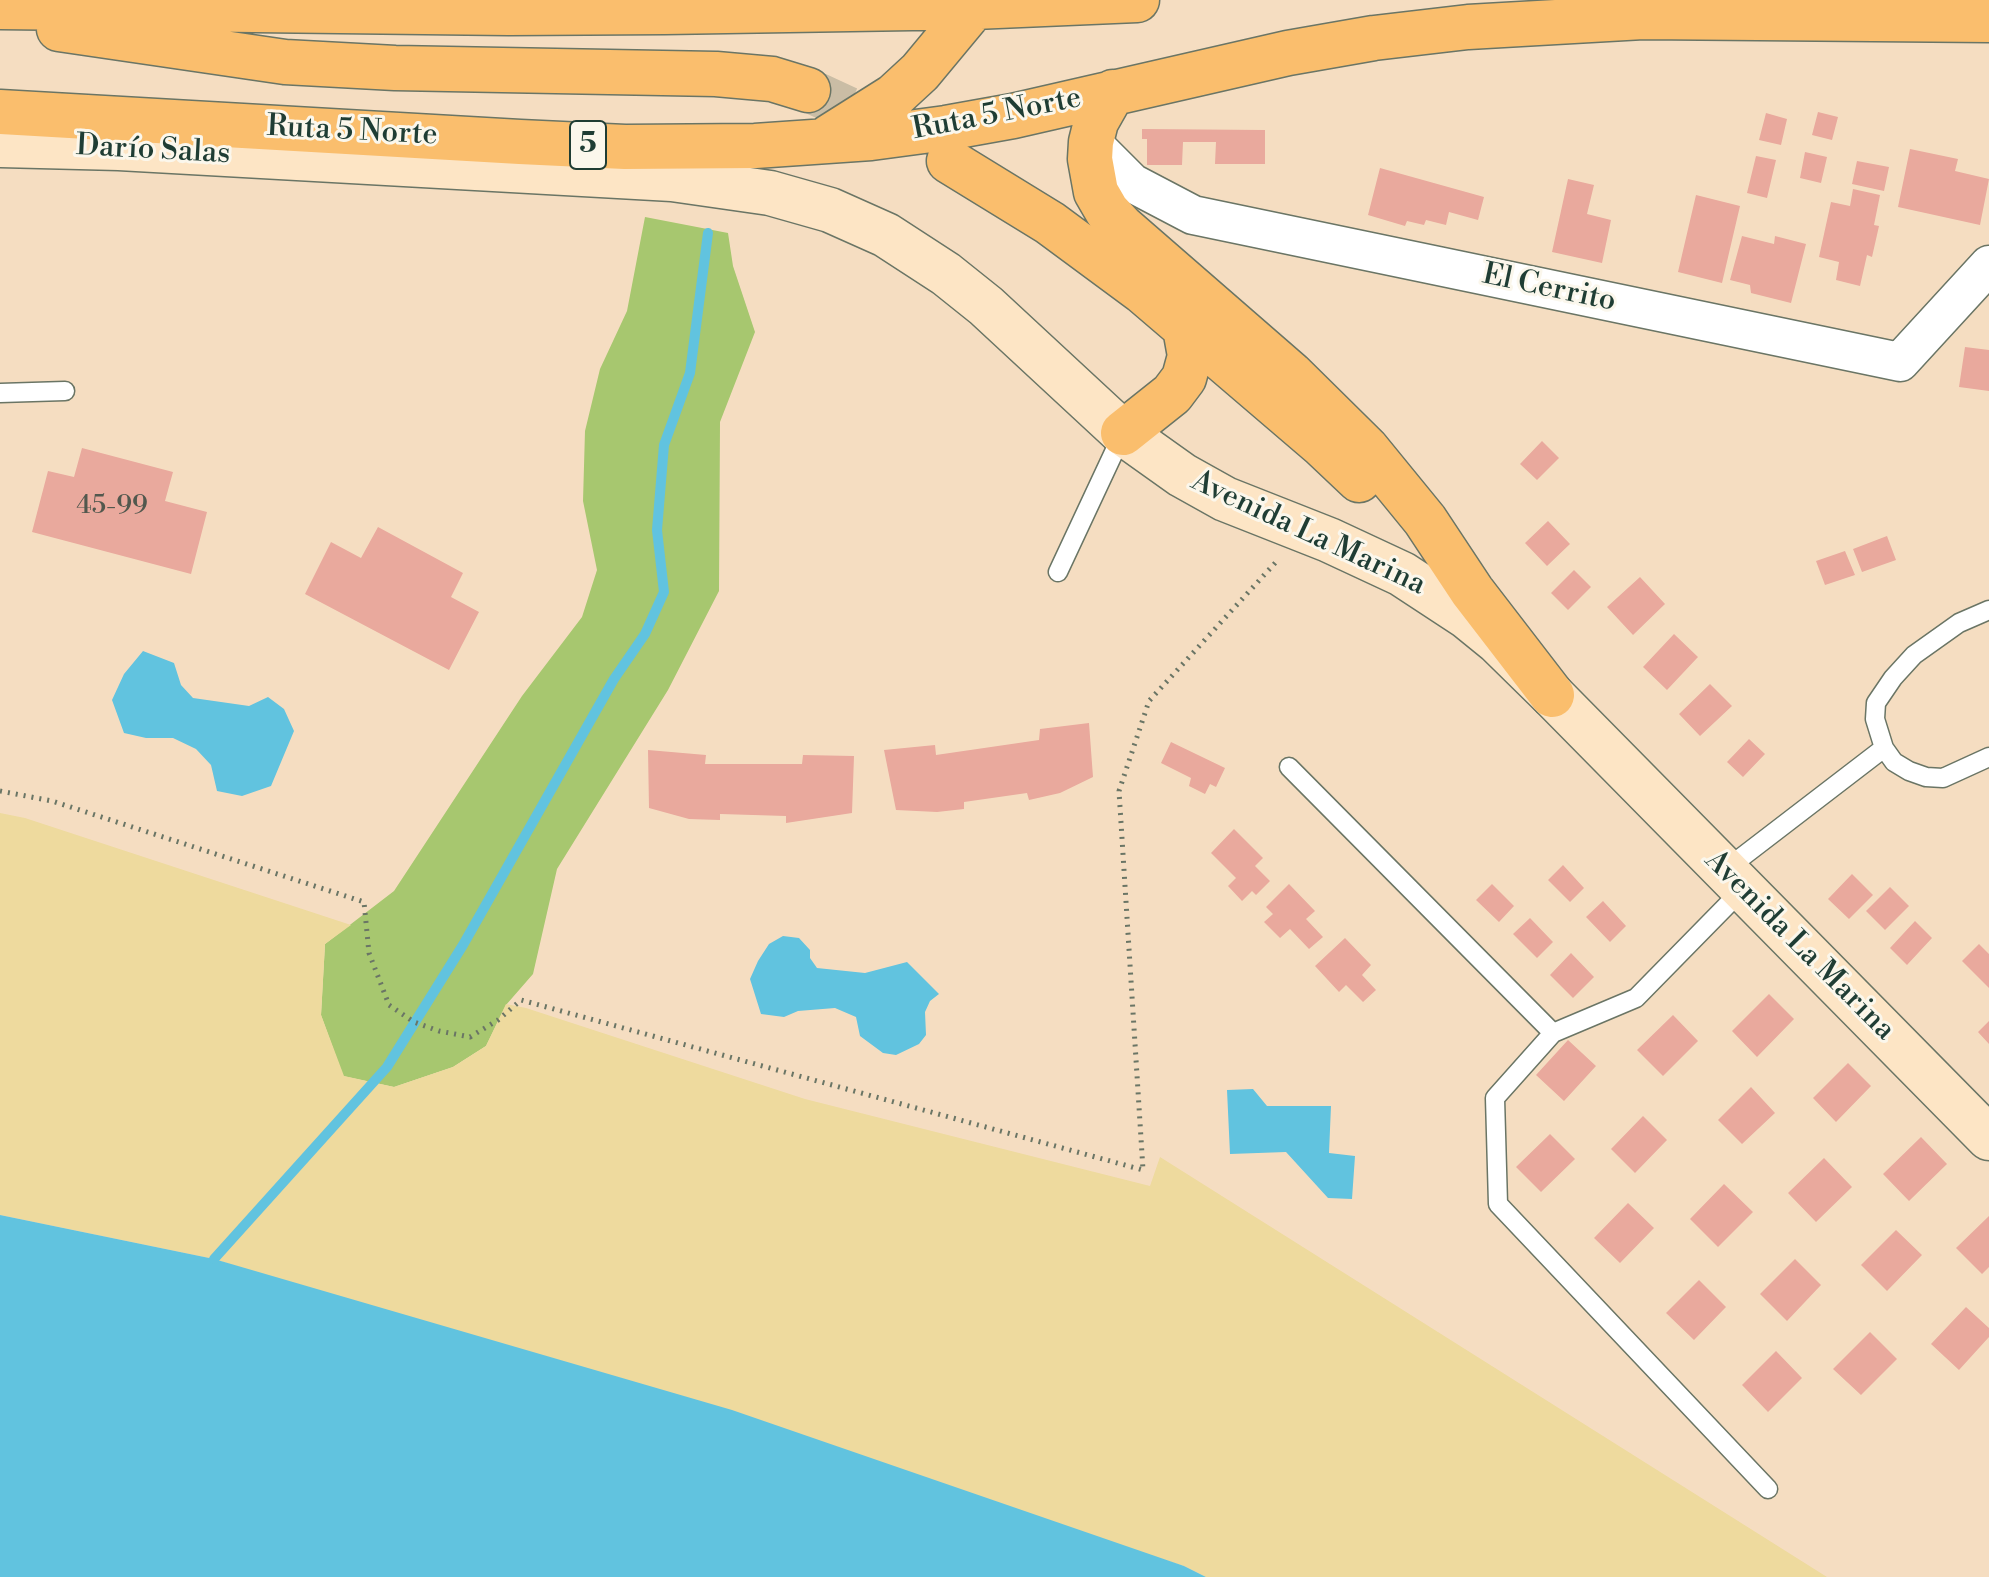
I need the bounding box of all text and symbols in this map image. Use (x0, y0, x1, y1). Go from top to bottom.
street label: Ruta 5 Norte (910, 81, 1084, 149)
street label: Ruta 5 Norte (266, 110, 438, 154)
road number: 5 (570, 121, 606, 169)
street label: Darío Salas (75, 129, 231, 173)
street label: El Cerrito (1479, 257, 1619, 321)
street label: Avenida La Marina (1185, 464, 1431, 604)
house number: 45-99 (76, 491, 148, 523)
street label: Avenida La Marina (1696, 843, 1902, 1049)

